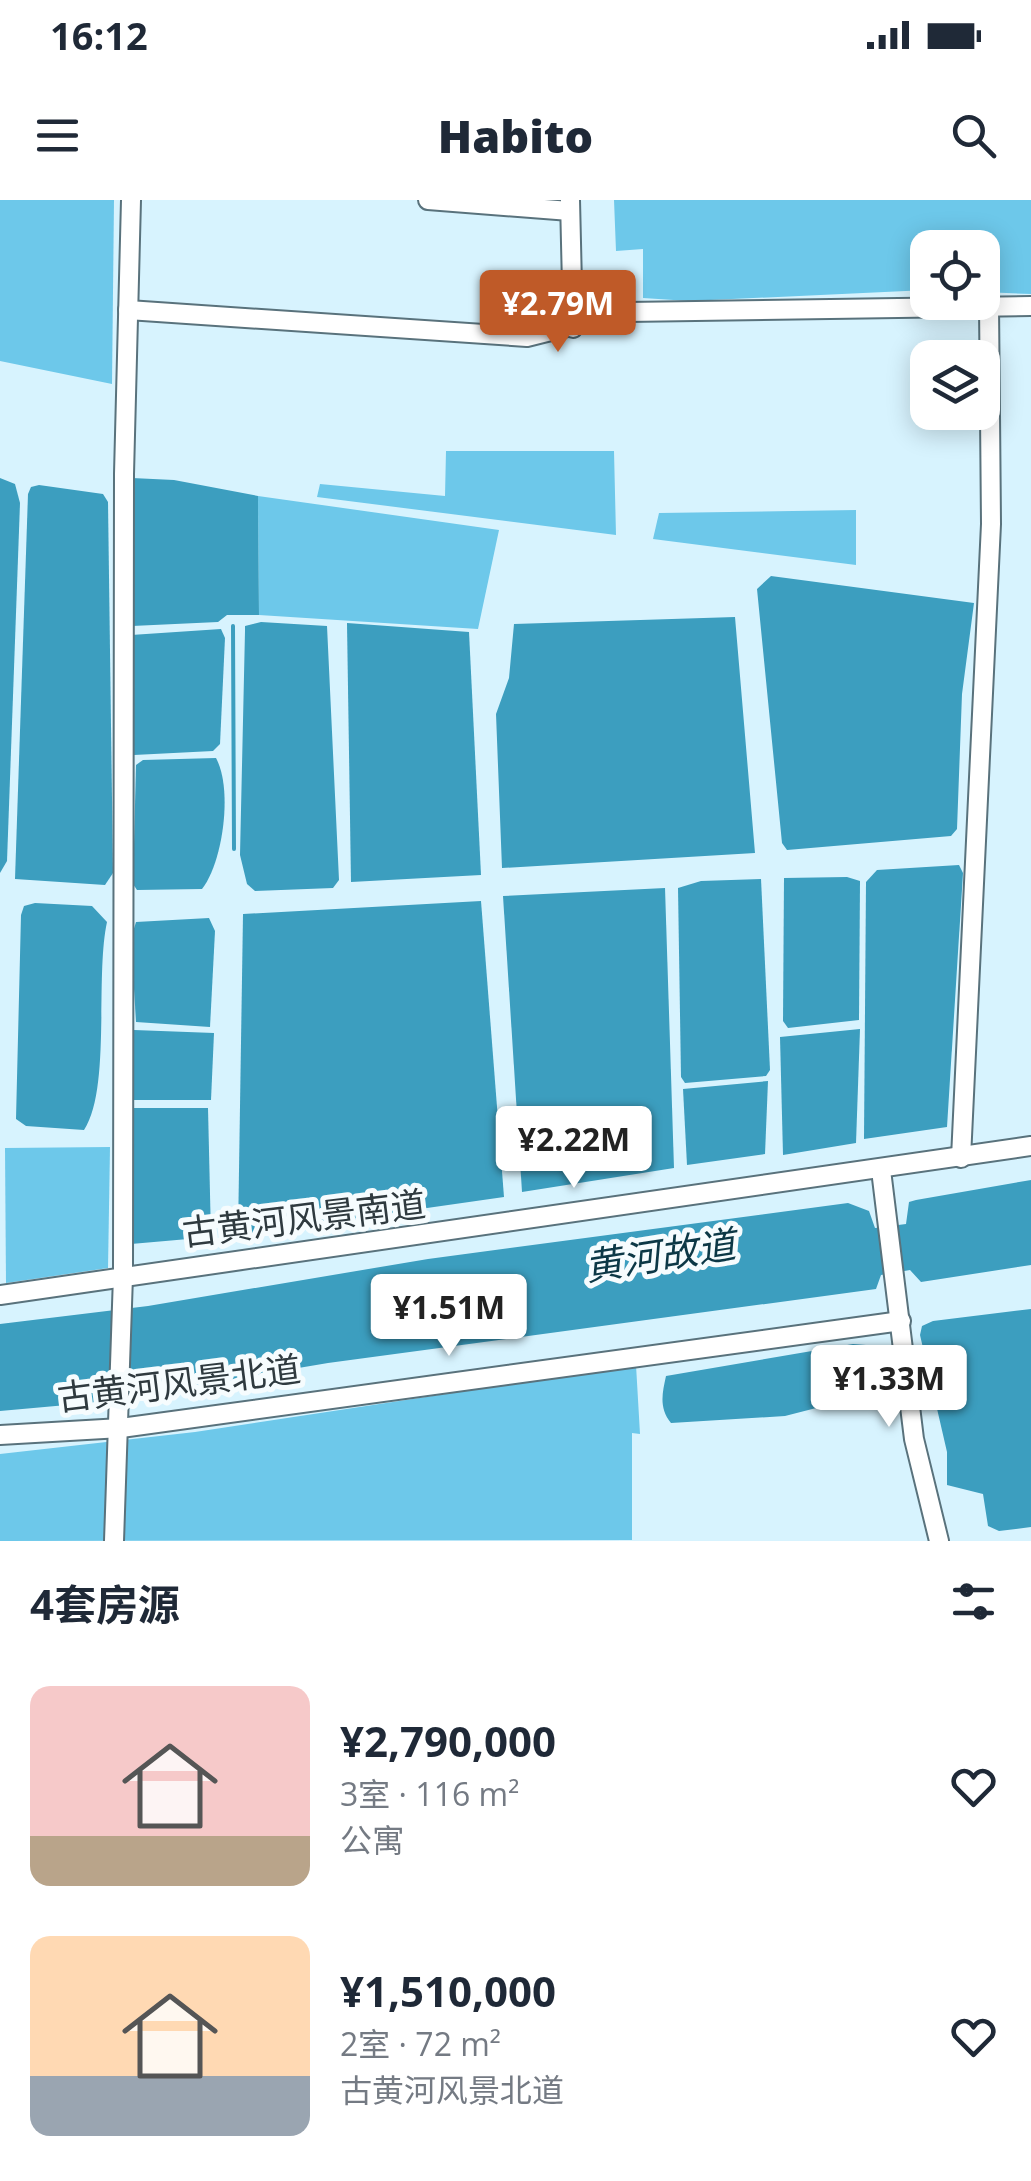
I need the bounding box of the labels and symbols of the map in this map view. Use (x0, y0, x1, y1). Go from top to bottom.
pin: ¥2.79M (477, 270, 639, 355)
pin: ¥2.22M (493, 1106, 655, 1191)
street label: 古黄河风景南道 (179, 1179, 428, 1256)
water label: 黄河故道 (581, 1216, 744, 1292)
pin: ¥1.51M (368, 1274, 530, 1359)
street label: 古黄河风景北道 (54, 1344, 303, 1421)
pin: ¥1.33M (808, 1345, 970, 1430)

